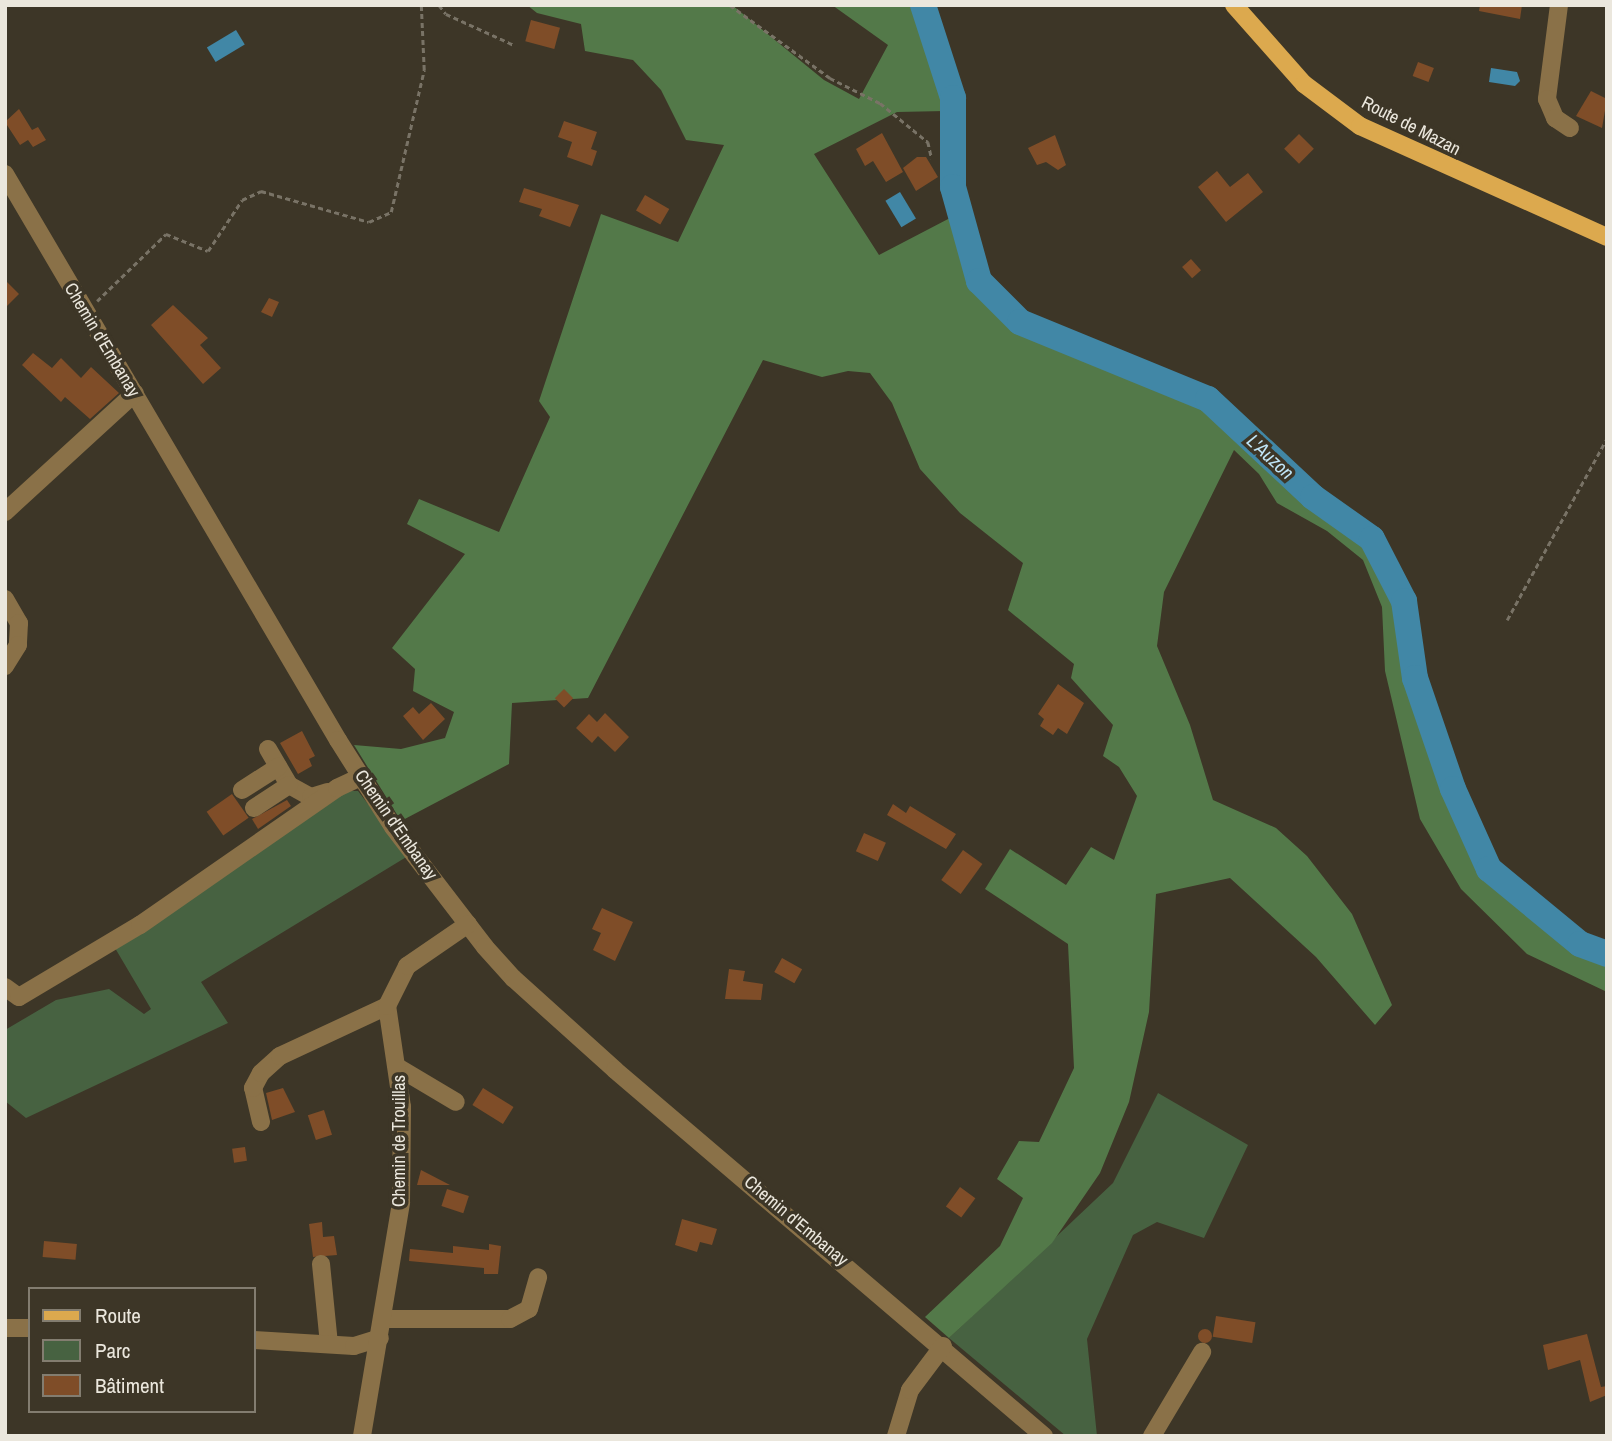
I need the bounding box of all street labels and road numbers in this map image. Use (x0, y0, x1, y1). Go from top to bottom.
street label: Route de Mazan (1358, 92, 1464, 160)
street label: Chemin d'Embanay (59, 279, 145, 401)
street label: Chemin d'Embanay (350, 766, 442, 884)
street label: Chemin de Trouillas (388, 1075, 410, 1207)
street label: Chemin d'Embanay (740, 1171, 852, 1271)

